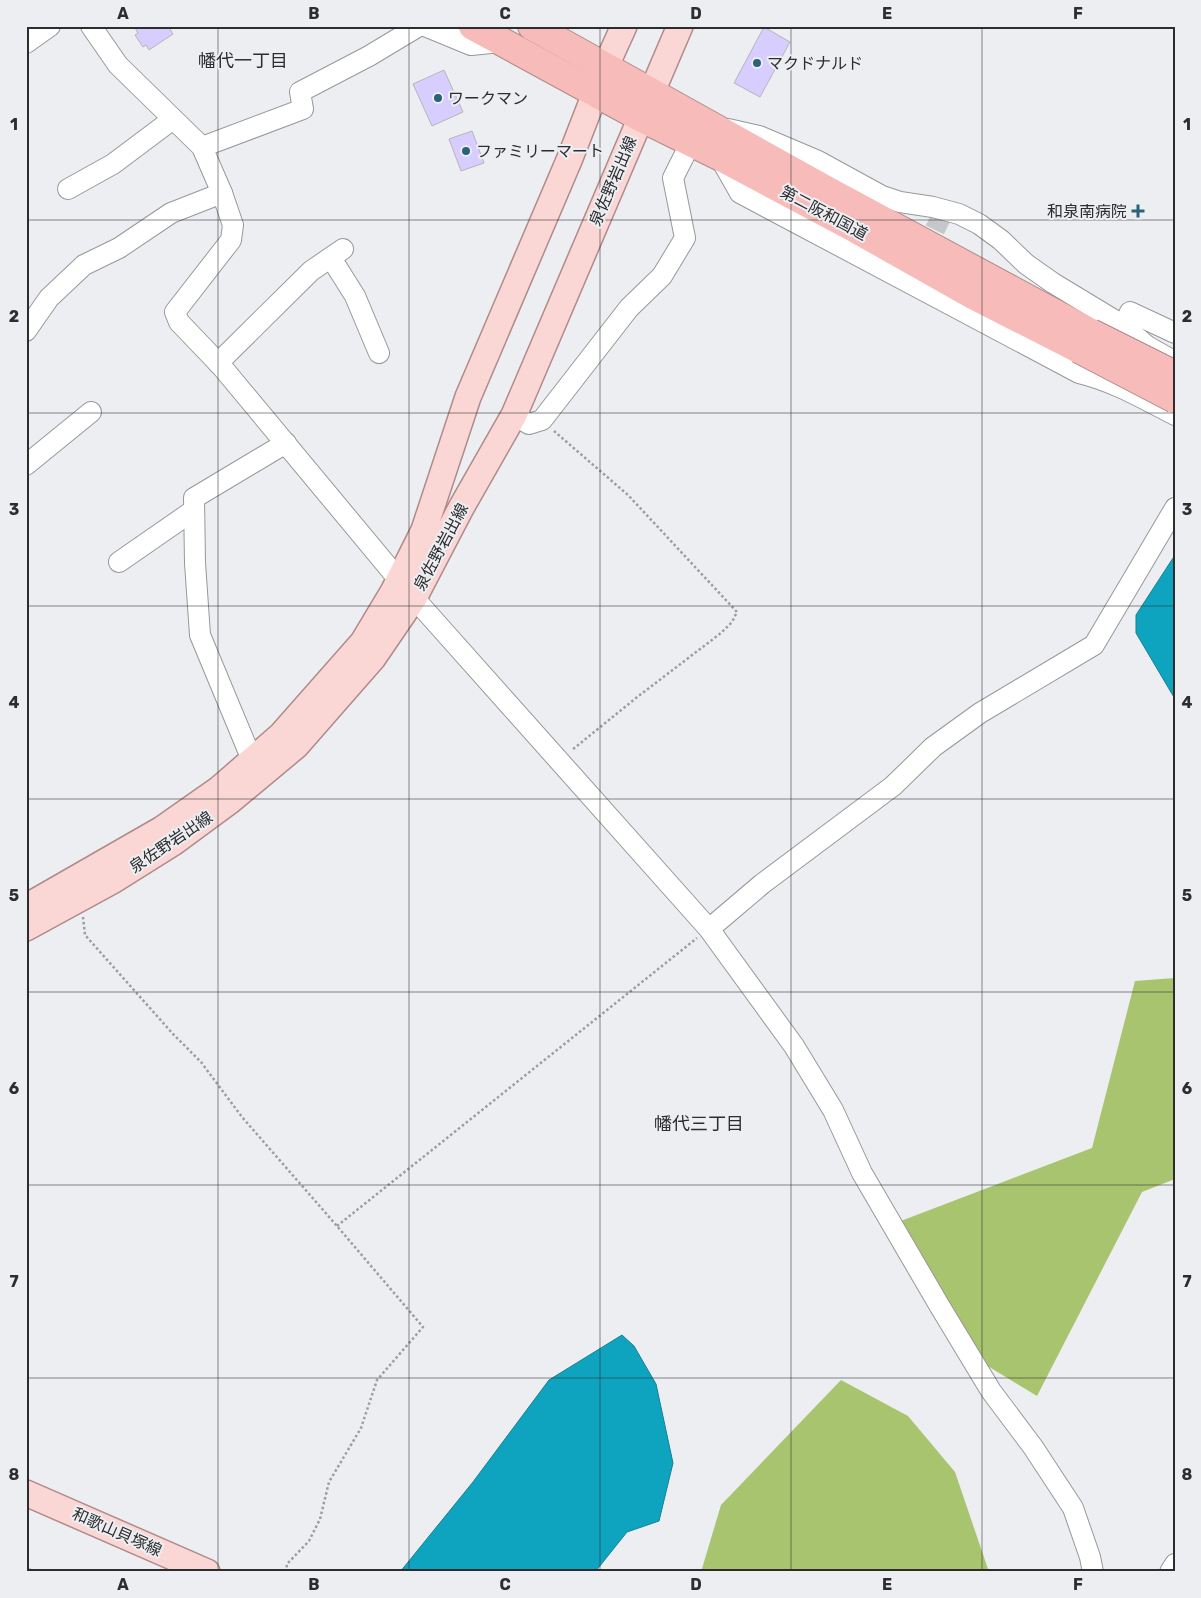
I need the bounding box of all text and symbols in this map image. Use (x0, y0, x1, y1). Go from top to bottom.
text: A (117, 4, 129, 23)
text: B (308, 4, 320, 23)
text: C (499, 4, 511, 23)
text: D (690, 4, 702, 23)
text: E (882, 4, 892, 23)
text: F (1073, 4, 1083, 23)
district label: 幡代一丁目 (198, 50, 288, 72)
place label: マクドナルド (767, 54, 863, 73)
marker: マクドナルド (751, 57, 763, 69)
place label: ワークマン (448, 89, 528, 108)
marker: ワークマン (432, 92, 444, 104)
text: 1 (10, 115, 18, 134)
text: 1 (1183, 115, 1191, 134)
street label: 泉佐野岩出線 (585, 133, 641, 229)
place label: ファミリーマート (476, 142, 604, 161)
marker: ファミリーマート (460, 145, 472, 157)
street label: 第二阪和国道 (777, 182, 871, 244)
place label: 和泉南病院 (1047, 202, 1127, 221)
marker: 和泉南病院 (1131, 204, 1145, 218)
text: 2 (9, 307, 19, 326)
text: 2 (1182, 307, 1192, 326)
text: 3 (9, 500, 19, 519)
street label: 泉佐野岩出線 (410, 500, 472, 594)
text: 3 (1182, 500, 1192, 519)
text: 4 (9, 693, 20, 712)
text: 4 (1182, 693, 1193, 712)
street label: 泉佐野岩出線 (126, 807, 216, 877)
text: 5 (9, 886, 19, 905)
text: 5 (1182, 886, 1192, 905)
text: 6 (9, 1079, 19, 1098)
text: 6 (1182, 1079, 1192, 1098)
district label: 幡代三丁目 (654, 1113, 744, 1135)
text: 7 (9, 1272, 19, 1291)
text: 7 (1182, 1272, 1192, 1291)
text: 8 (9, 1465, 20, 1484)
text: 8 (1182, 1465, 1193, 1484)
street label: 和歌山貝塚線 (69, 1504, 165, 1560)
text: A (117, 1575, 129, 1594)
text: B (308, 1575, 320, 1594)
text: C (499, 1575, 511, 1594)
text: D (690, 1575, 702, 1594)
text: E (882, 1575, 892, 1594)
text: F (1073, 1575, 1083, 1594)

